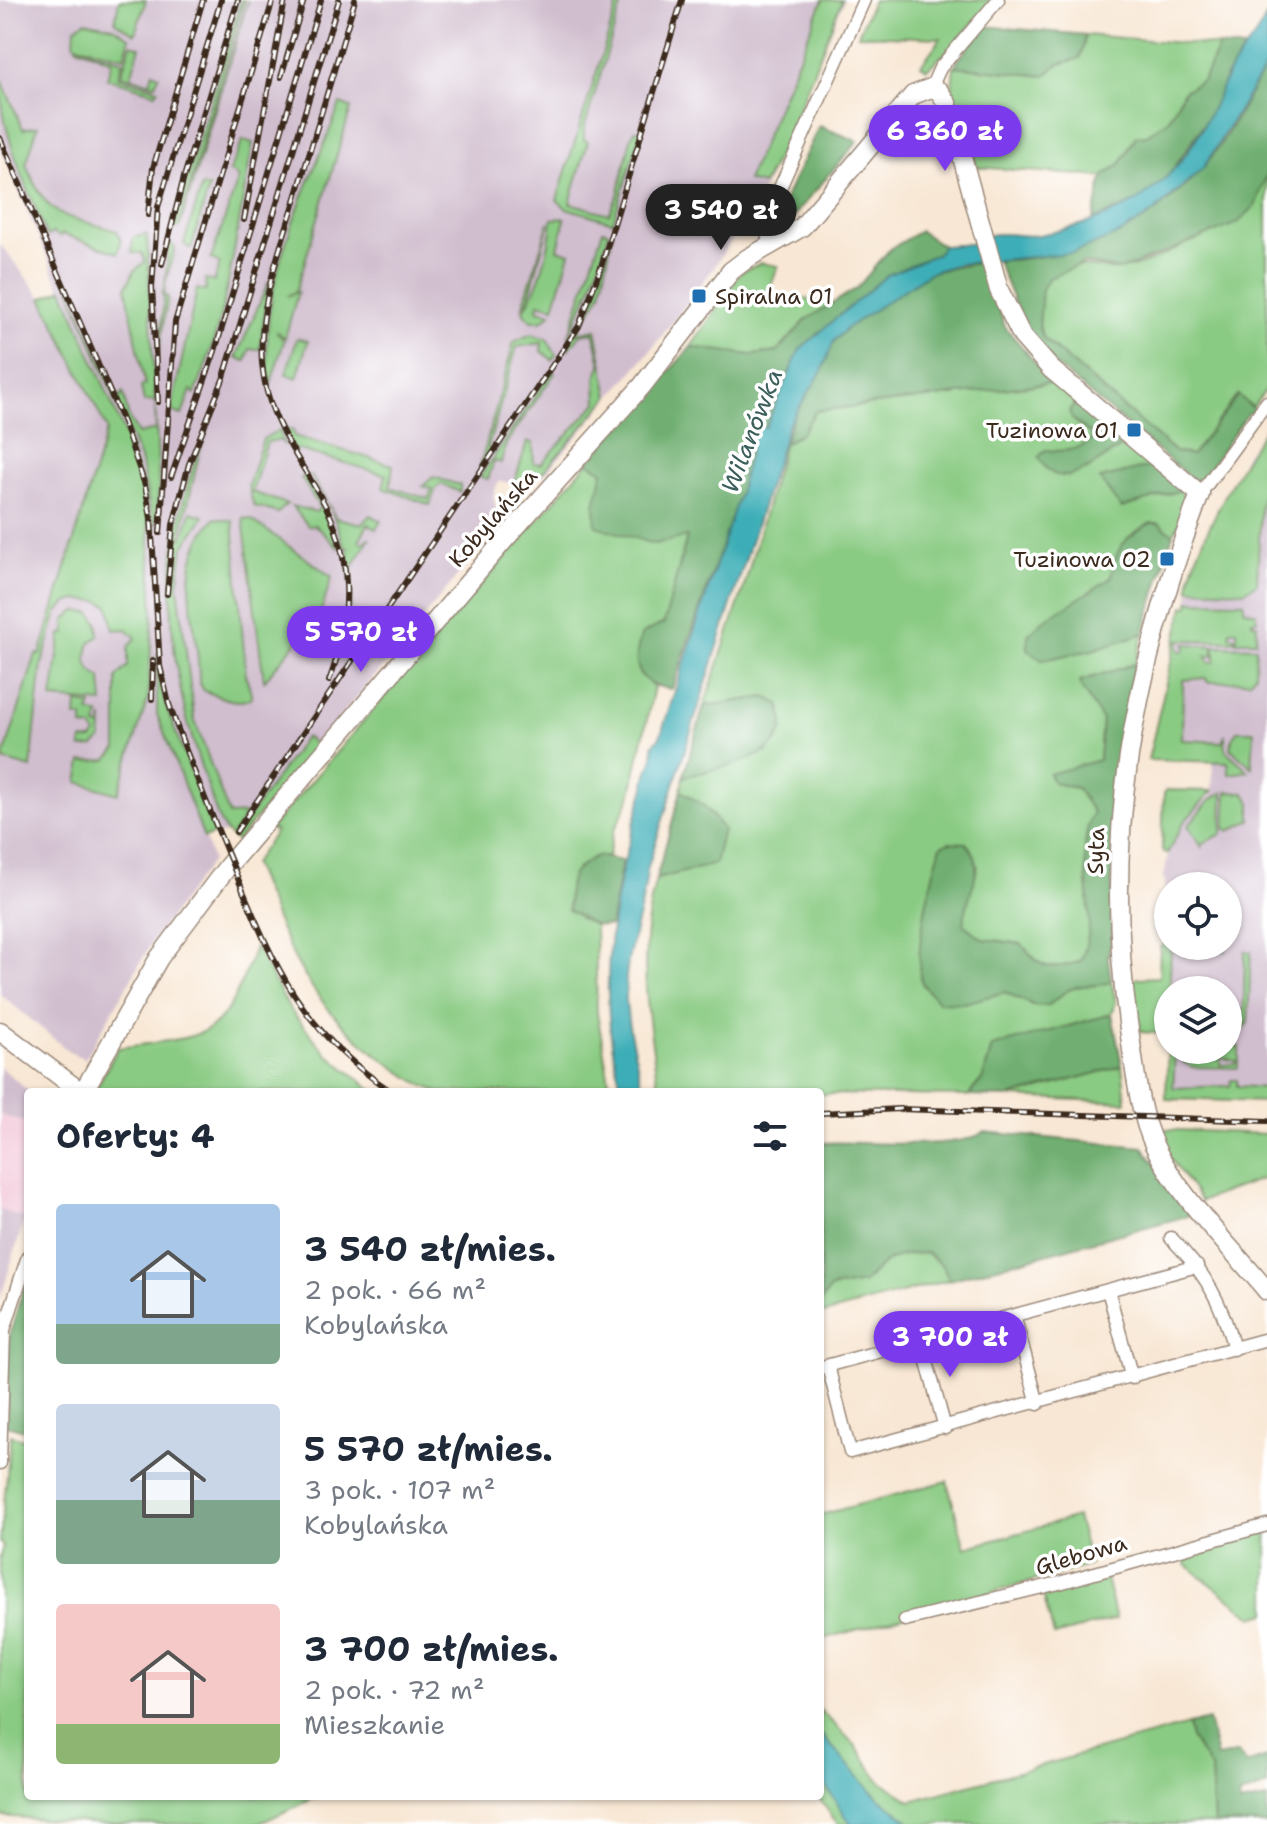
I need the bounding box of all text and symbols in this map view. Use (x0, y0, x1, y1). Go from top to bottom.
pin: 6 360 zł (862, 105, 1028, 173)
text: 6 360 zł (887, 113, 1003, 148)
pin: 3 540 zł (638, 184, 804, 252)
text: 3 540 zł (664, 192, 778, 227)
place label: Spiralna 01 (715, 282, 832, 311)
marker: Spiralna 01 (690, 287, 708, 305)
water label: Wilanówka (714, 364, 790, 498)
place label: Tuzinowa 01 (986, 416, 1118, 445)
marker: Tuzinowa 01 (1125, 421, 1143, 439)
street label: Kobylańska (442, 462, 544, 573)
place label: Tuzinowa 02 (1013, 545, 1151, 574)
marker: Tuzinowa 02 (1158, 550, 1176, 568)
pin: 5 570 zł (278, 606, 444, 674)
text: 5 570 zł (305, 614, 417, 649)
street label: Syta (1081, 827, 1111, 875)
map controls (1154, 872, 1242, 1064)
button: locate (1154, 872, 1242, 960)
button: layers (1154, 976, 1242, 1064)
text: Oferty: 4 (56, 1113, 215, 1159)
icon: filters (748, 1114, 792, 1158)
text: 3 540 zł/mies. (304, 1226, 556, 1272)
icon: home (120, 1236, 216, 1332)
text: 2 pok. · 66 m² (304, 1272, 486, 1307)
text: Kobylańska (304, 1307, 448, 1342)
pin: 3 700 zł (867, 1311, 1033, 1379)
text: 3 700 zł (892, 1319, 1008, 1354)
text: 5 570 zł/mies. (304, 1426, 553, 1472)
icon: home (120, 1436, 216, 1532)
text: 3 pok. · 107 m² (304, 1472, 496, 1507)
text: Kobylańska (304, 1507, 448, 1542)
street label: Glebowa (1032, 1528, 1130, 1582)
text: 3 700 zł/mies. (304, 1626, 559, 1672)
icon: home (120, 1636, 216, 1732)
text: 2 pok. · 72 m² (304, 1672, 485, 1707)
text: Mieszkanie (304, 1707, 445, 1742)

